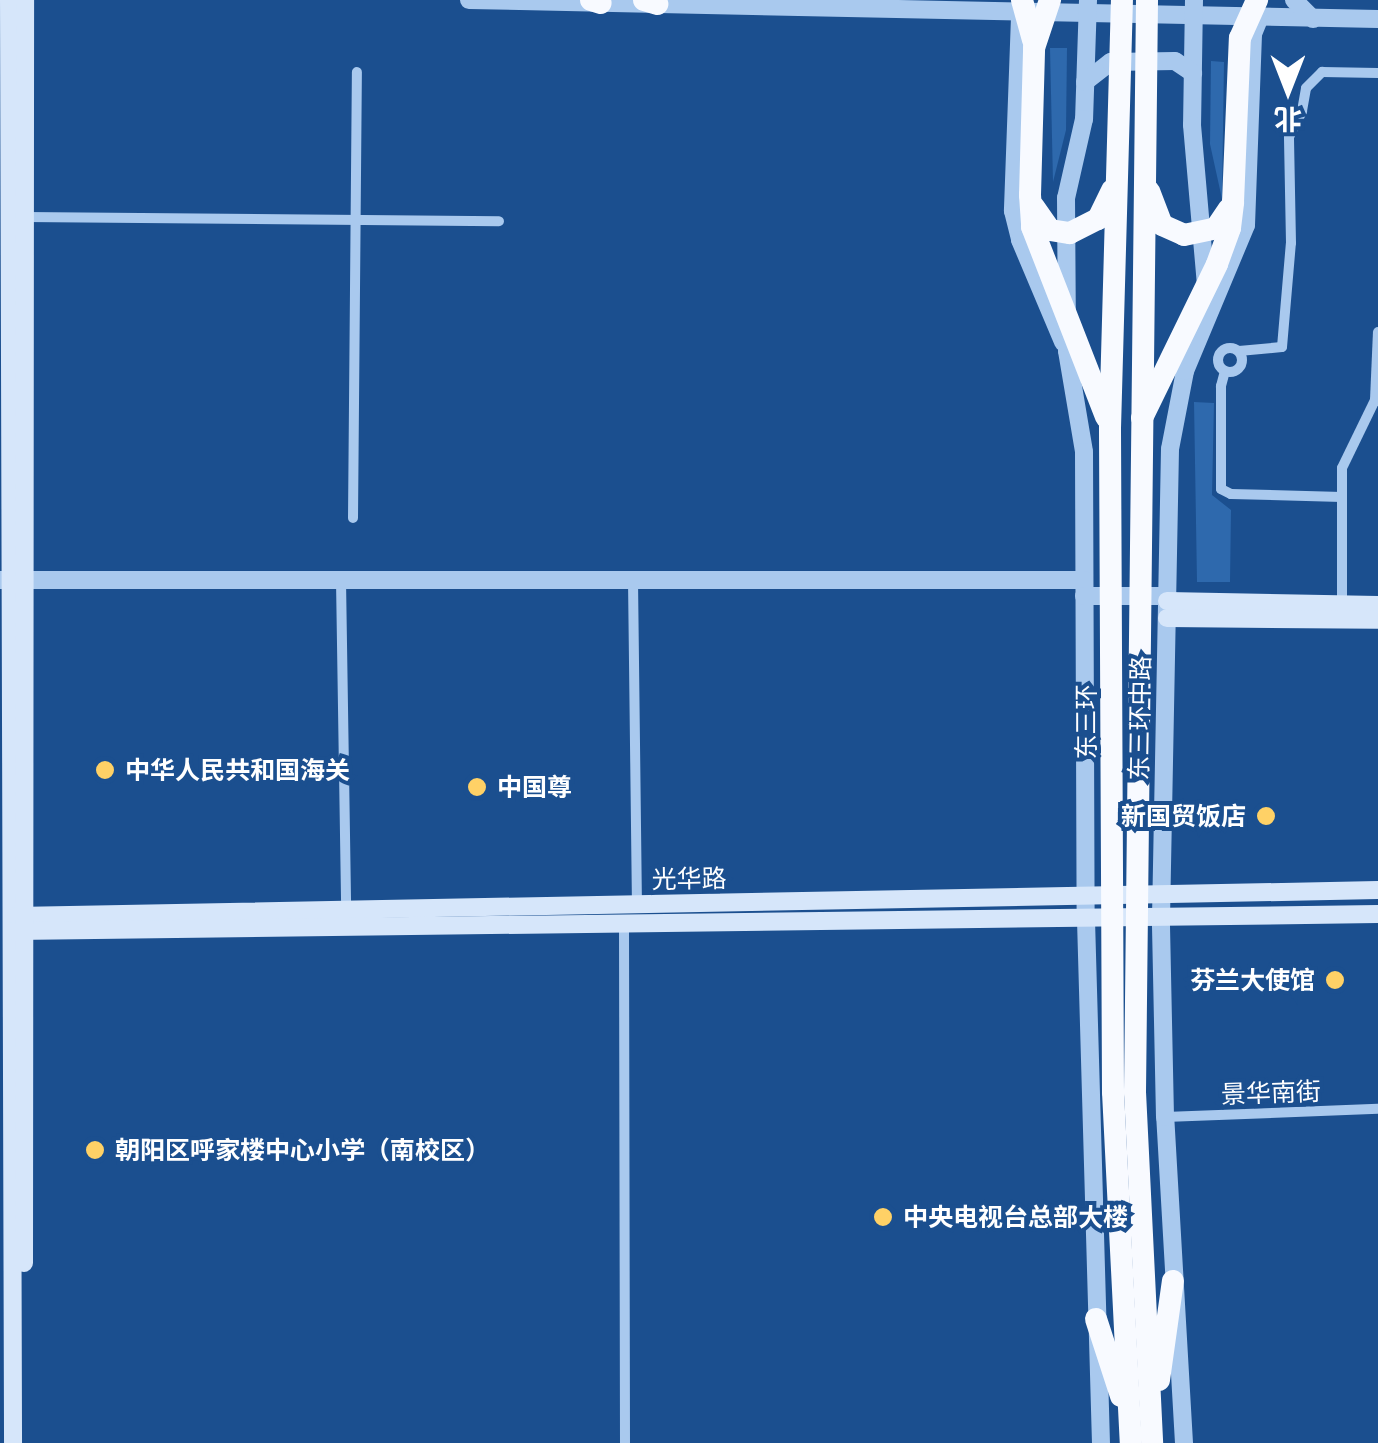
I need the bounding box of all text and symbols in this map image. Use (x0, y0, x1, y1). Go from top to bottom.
north arrow (1238, 40, 1338, 140)
text: 北 (1274, 101, 1302, 139)
street label: 东三环中路 (1124, 655, 1156, 781)
street label: 东三环 (1071, 685, 1101, 759)
place label: 中华人民共和国海关 (125, 755, 350, 785)
marker: 中华人民共和国海关 (94, 759, 116, 781)
place label: 中国尊 (497, 772, 572, 802)
marker: 中国尊 (466, 776, 488, 798)
place label: 新国贸饭店 (1121, 801, 1246, 831)
marker: 新国贸饭店 (1255, 805, 1277, 827)
street label: 光华路 (651, 863, 727, 895)
place label: 芬兰大使馆 (1190, 965, 1315, 995)
marker: 芬兰大使馆 (1324, 969, 1346, 991)
street label: 景华南街 (1221, 1076, 1321, 1110)
place label: 朝阳区呼家楼中心小学（南校区） (115, 1135, 490, 1165)
marker: 朝阳区呼家楼中心小学（南校区） (84, 1139, 106, 1161)
place label: 中央电视台总部大楼 (903, 1202, 1128, 1232)
marker: 中央电视台总部大楼 (872, 1206, 894, 1228)

